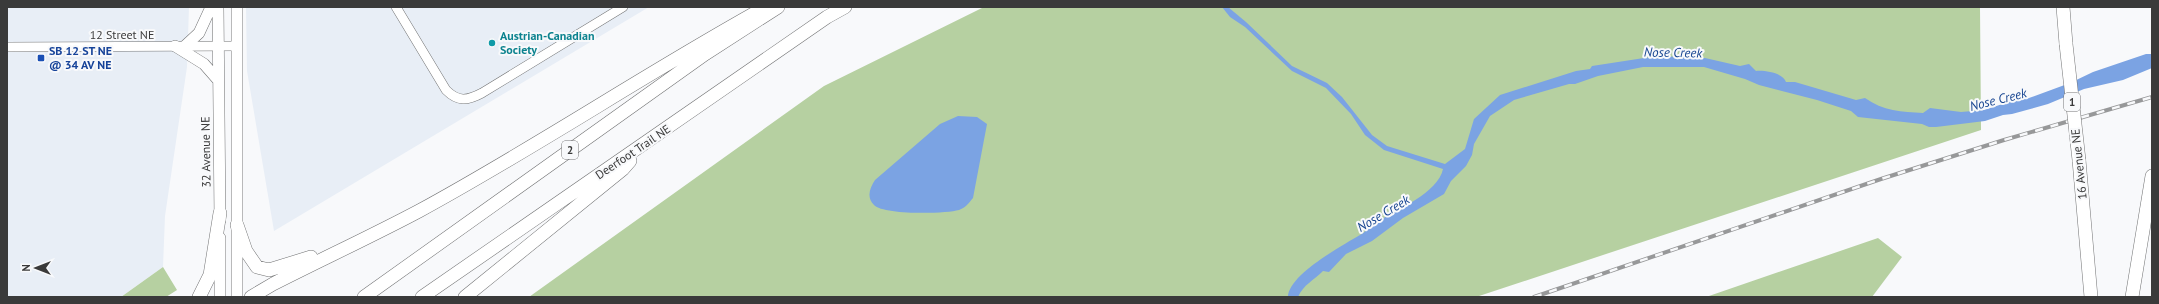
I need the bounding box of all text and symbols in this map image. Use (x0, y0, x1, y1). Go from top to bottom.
street label: 12 Street NE (90, 27, 154, 42)
place label: Austrian-Canadian Society (500, 28, 594, 57)
marker: Austrian-Canadian Society (487, 38, 497, 48)
place label: SB 12 ST NE @ 34 AV NE (49, 43, 112, 72)
water label: Nose Creek (1644, 43, 1703, 62)
marker: SB 12 ST NE @ 34 AV NE (36, 53, 46, 63)
water label: Nose Creek (1968, 84, 2030, 115)
road number: 1 (2064, 93, 2080, 111)
street label: 32 Avenue NE (197, 116, 214, 188)
street label: Deerfoot Trail NE (592, 121, 673, 182)
street label: 16 Avenue NE (2067, 128, 2090, 200)
road number: 2 (562, 141, 578, 159)
water label: Nose Creek (1354, 191, 1414, 236)
north arrow (16, 248, 56, 288)
text: N (19, 264, 33, 272)

